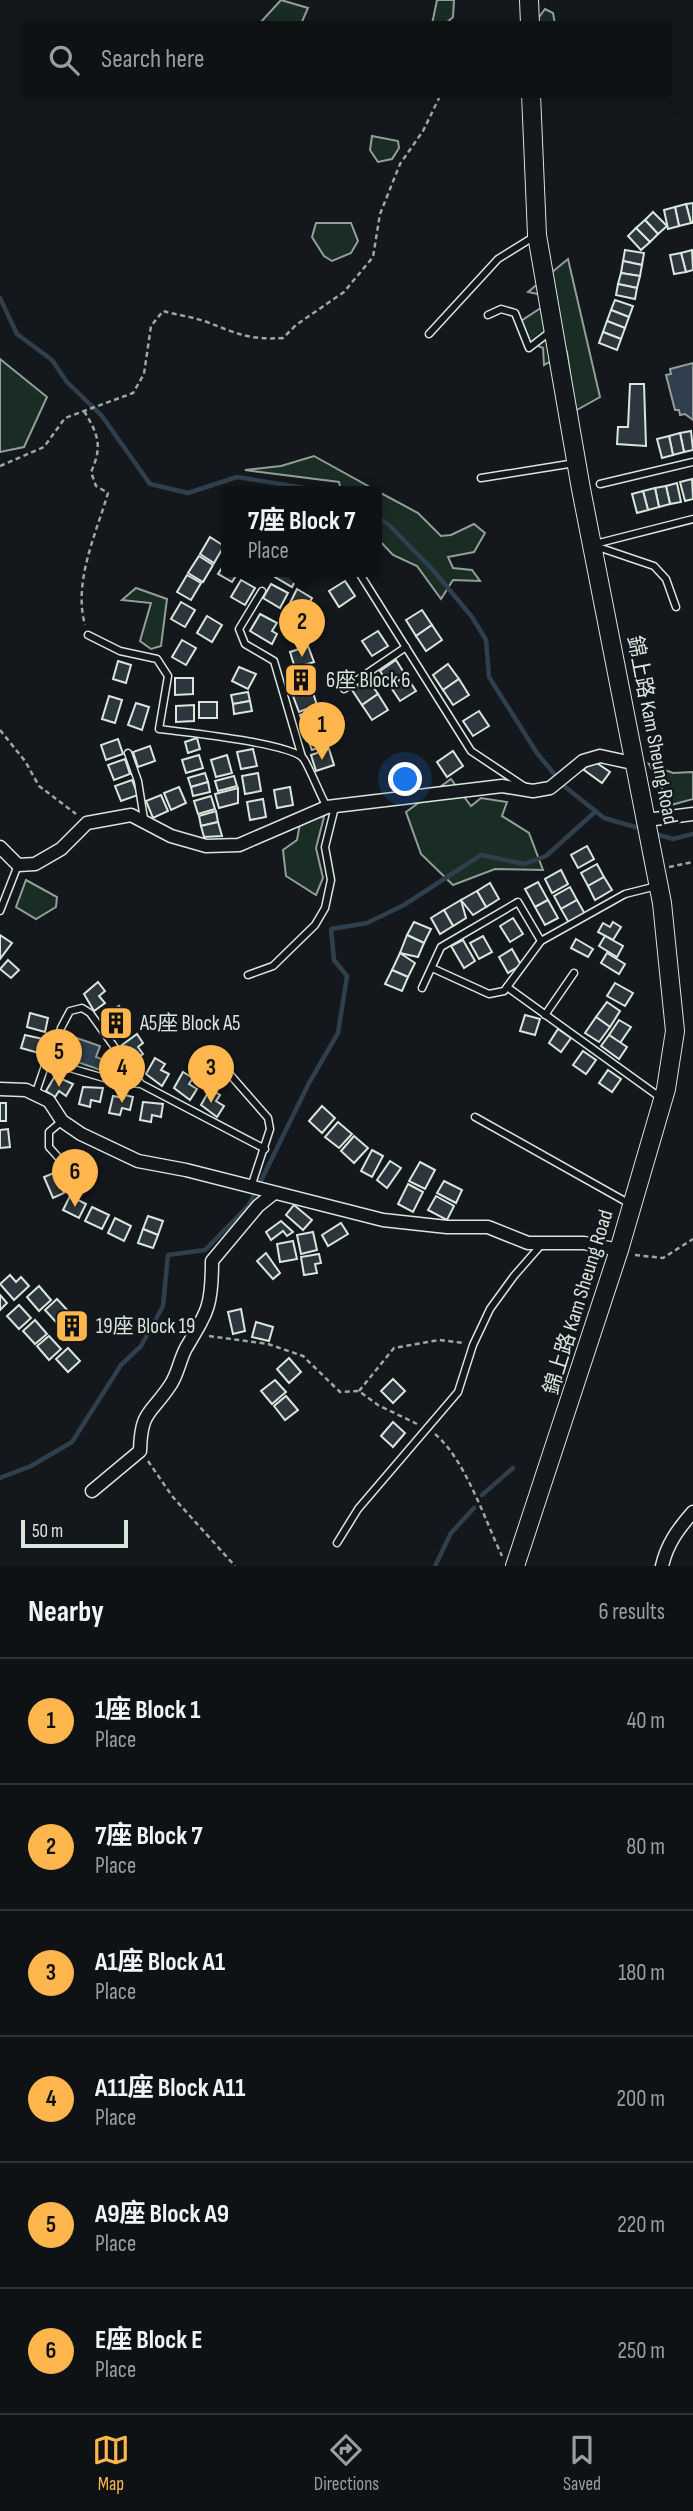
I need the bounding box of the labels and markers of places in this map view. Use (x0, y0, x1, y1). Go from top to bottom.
pin: 2 (279, 599, 325, 657)
building icon: 6座 Block 6 (282, 661, 320, 699)
place label: 6座 Block 6 (326, 668, 410, 693)
pin: 1 (299, 702, 345, 760)
building icon: A5座 Block A5 (97, 1004, 135, 1042)
place label: A5座 Block A5 (139, 1011, 240, 1036)
pin: 5 (36, 1029, 82, 1087)
pin: 4 (99, 1045, 145, 1103)
pin: 3 (188, 1045, 234, 1103)
pin: 6 (52, 1149, 98, 1207)
building icon: 19座 Block 19 (53, 1307, 91, 1345)
place label: 19座 Block 19 (96, 1314, 195, 1339)

